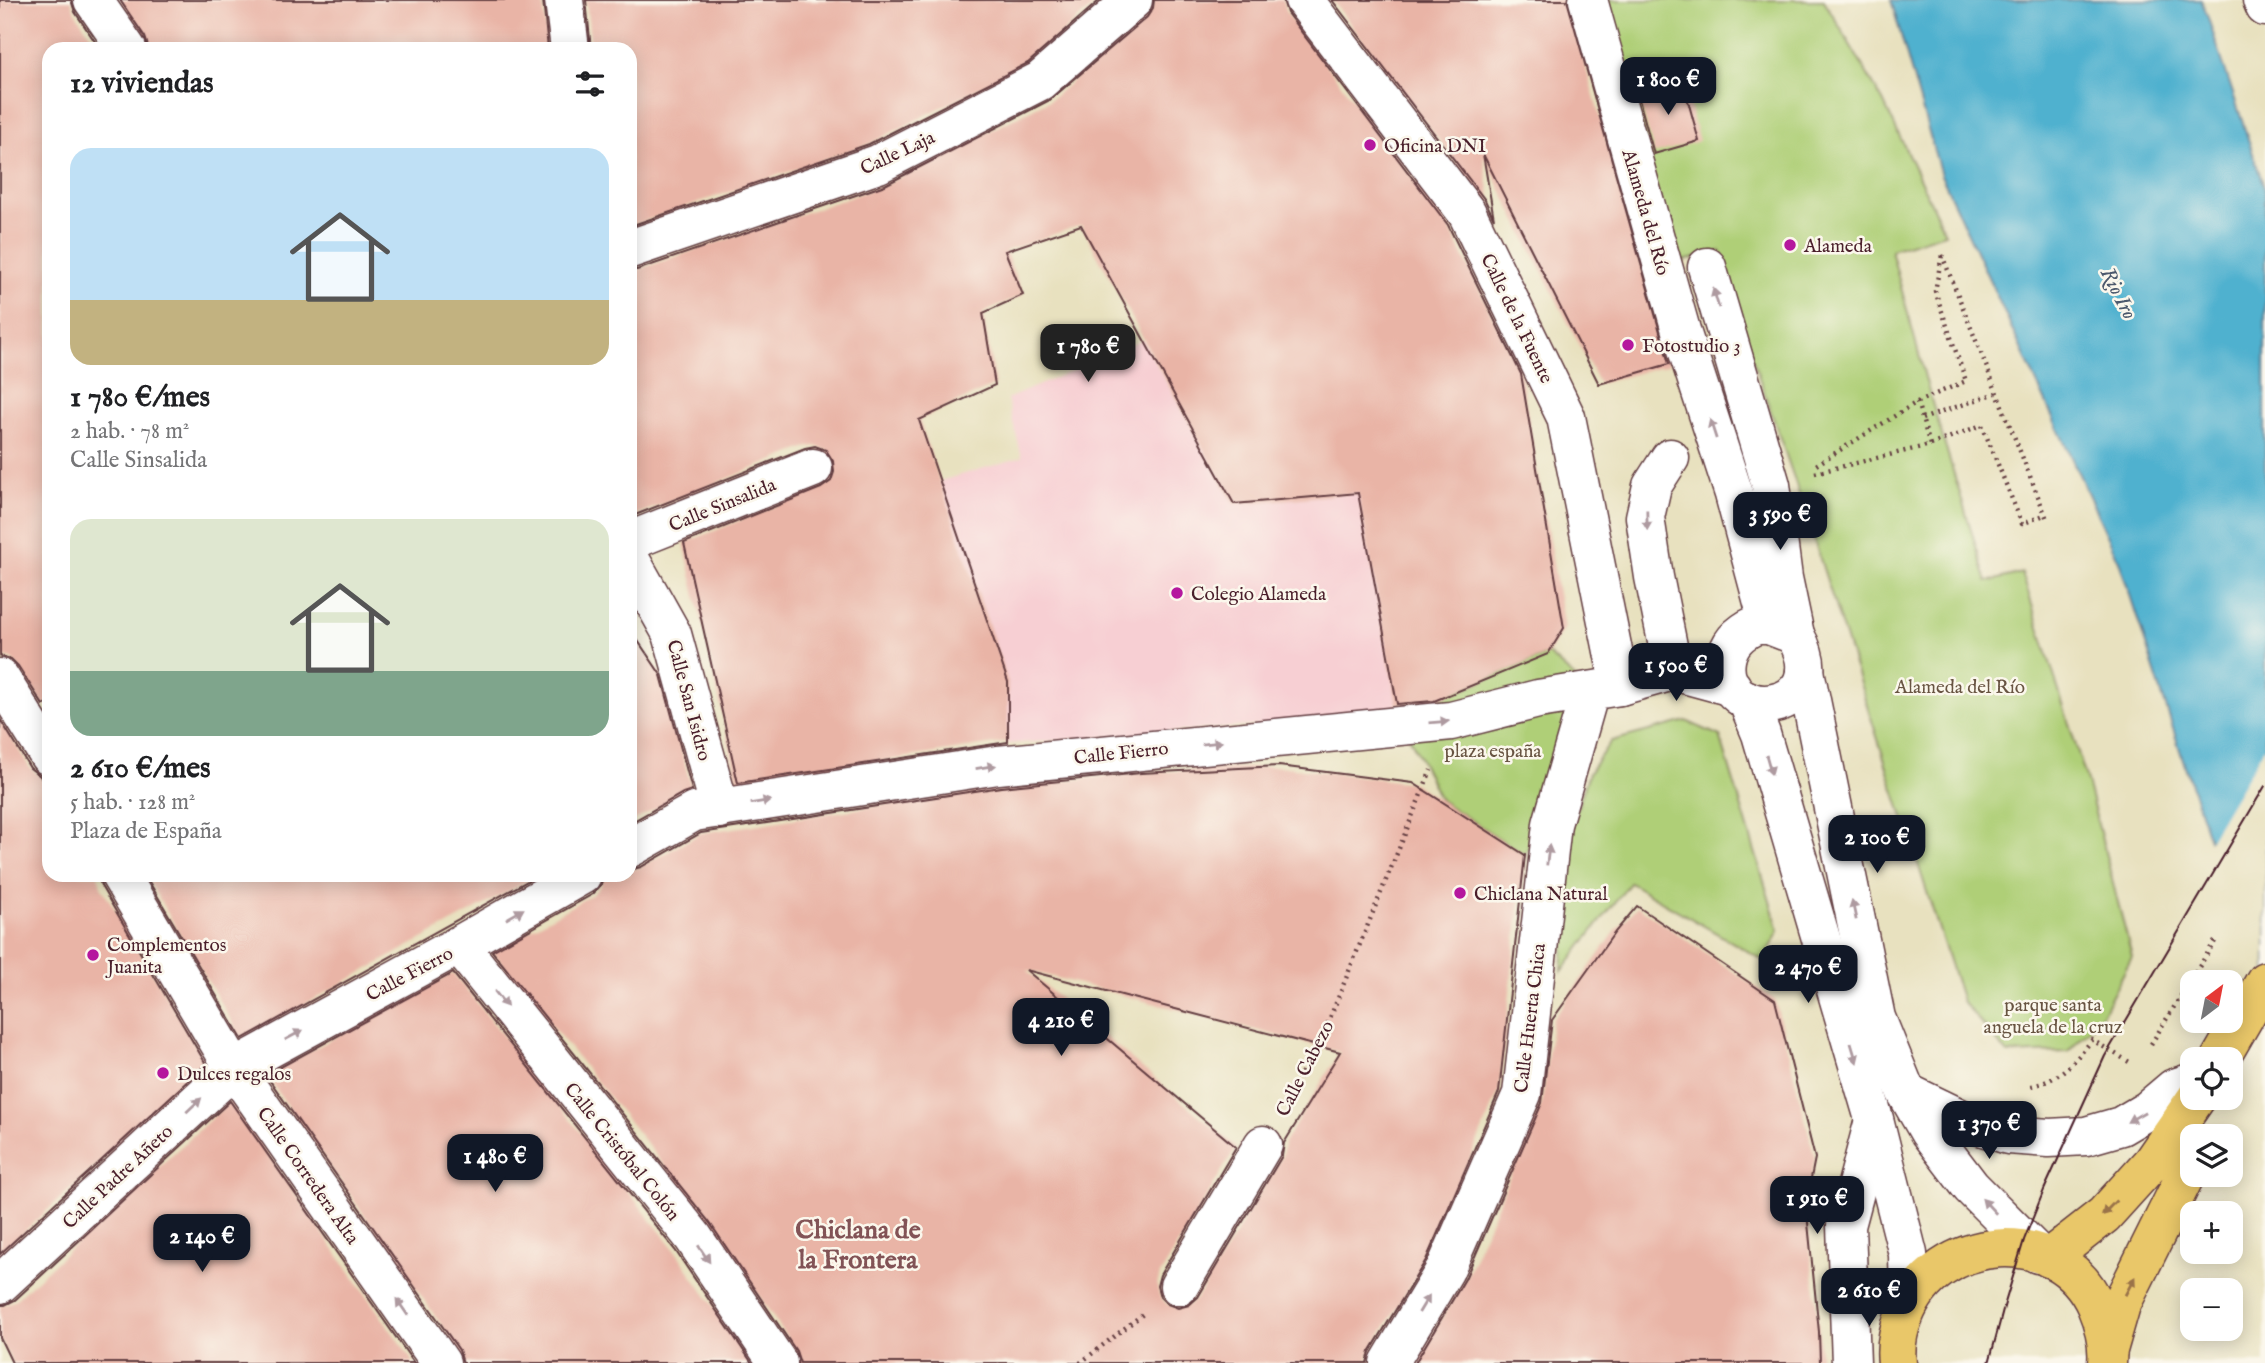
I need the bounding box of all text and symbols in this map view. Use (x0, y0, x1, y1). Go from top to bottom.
pin: 1 800 € (1603, 58, 1733, 117)
text: 12 viviendas (70, 65, 213, 103)
icon: filters (571, 65, 609, 103)
text: 1 800 € (1636, 65, 1700, 94)
street label: Calle Laja (857, 126, 940, 181)
place label: Oficina DNI (1384, 135, 1486, 159)
marker: Oficina DNI (1362, 137, 1378, 153)
street label: Alameda del Río (1615, 146, 1675, 278)
icon: home (277, 194, 403, 320)
place label: Alameda (1803, 235, 1873, 259)
marker: Alameda (1782, 237, 1798, 253)
street label: Calle de la Fuente (1474, 250, 1558, 388)
water label: Rio Iro (2093, 263, 2142, 324)
one-way arrow (1710, 287, 1720, 308)
pin: 1 780 € (1023, 324, 1153, 384)
text: 1 780 € (1056, 332, 1120, 361)
place label: Fotostudio 3 (1642, 335, 1741, 359)
marker: Fotostudio 3 (1620, 337, 1636, 353)
text: 1 780 €/mes (70, 379, 210, 417)
text: 2 hab. · 78 m² (70, 417, 189, 446)
one-way arrow (1707, 419, 1717, 440)
text: Calle Sinsalida (70, 446, 207, 475)
street label: Calle Sinsalida (666, 473, 781, 538)
pin: 3 590 € (1715, 492, 1845, 552)
text: 3 590 € (1749, 500, 1811, 529)
one-way arrow (1641, 509, 1653, 531)
icon: home (277, 565, 403, 691)
place label: Colegio Alameda (1191, 583, 1327, 607)
marker: Colegio Alameda (1169, 585, 1185, 601)
street label: Calle San Isidro (660, 637, 716, 764)
pin: 1 500 € (1611, 644, 1741, 703)
text: 1 500 € (1645, 651, 1707, 680)
park label: Alameda del Río (1894, 676, 2025, 700)
one-way arrow (1428, 716, 1450, 727)
street label: Calle Fierro (1073, 737, 1170, 771)
one-way arrow (1202, 737, 1224, 748)
park label: plaza españa (1444, 740, 1542, 764)
text: 2 610 €/mes (70, 750, 211, 788)
one-way arrow (1765, 754, 1775, 775)
one-way arrow (975, 761, 997, 772)
text: 5 hab. · 128 m² (70, 788, 195, 817)
one-way arrow (751, 797, 773, 808)
pin: 2 100 € (1812, 816, 1942, 875)
text: Plaza de España (70, 817, 222, 846)
text: 2 100 € (1844, 823, 1910, 852)
one-way arrow (1543, 844, 1554, 866)
place label: Chiclana Natural (1474, 883, 1608, 907)
marker: Chiclana Natural (1452, 885, 1468, 901)
one-way arrow (1848, 899, 1859, 921)
one-way arrow (505, 908, 524, 920)
place label: Complementos Juanita (105, 934, 226, 980)
street label: Calle Huerta Chica (1510, 941, 1552, 1094)
street label: Calle Fierro (362, 942, 457, 1008)
pin: 2 470 € (1743, 946, 1873, 1005)
marker: Complementos Juanita (85, 947, 101, 963)
text: 2 470 € (1775, 953, 1841, 982)
north arrow (2180, 970, 2244, 1032)
map controls (2180, 970, 2243, 1341)
one-way arrow (494, 989, 509, 1007)
park label: parque santa anguela de la cruz (1983, 994, 2123, 1040)
pin: 4 210 € (996, 998, 1126, 1058)
text: 4 210 € (1028, 1006, 1094, 1035)
street label: Calle Cabezo (1271, 1017, 1340, 1121)
one-way arrow (284, 1029, 304, 1041)
one-way arrow (1849, 1043, 1859, 1064)
button: locate (2180, 1047, 2243, 1110)
place label: Dulces regalos (177, 1063, 291, 1087)
marker: Dulces regalos (155, 1065, 171, 1081)
street label: Calle Cristóbal Colón (558, 1078, 685, 1226)
one-way arrow (185, 1097, 202, 1113)
pin: 1 370 € (1924, 1102, 2054, 1161)
street label: Calle Corredera Alta (251, 1103, 364, 1250)
text: 1 370 € (1958, 1109, 2020, 1138)
one-way arrow (2126, 1111, 2145, 1124)
street label: Calle Padre Añeto (58, 1120, 179, 1235)
button: layers (2180, 1124, 2243, 1187)
pin: 1 480 € (430, 1134, 560, 1194)
text: 1 480 € (463, 1142, 527, 1171)
pin: 1 910 € (1752, 1176, 1882, 1236)
text: 1 910 € (1786, 1184, 1848, 1213)
one-way arrow (1982, 1198, 1998, 1215)
one-way arrow (2102, 1199, 2118, 1216)
button: + (2180, 1201, 2243, 1264)
pin: 2 140 € (137, 1214, 267, 1274)
district label: Chiclana de la Frontera (795, 1214, 921, 1277)
text: 2 140 € (169, 1222, 235, 1251)
one-way arrow (697, 1244, 710, 1263)
pin: 2 610 € (1804, 1268, 1934, 1328)
text: 2 610 € (1837, 1276, 1901, 1305)
one-way arrow (2125, 1276, 2136, 1296)
button: − (2180, 1278, 2243, 1341)
one-way arrow (1418, 1295, 1431, 1314)
one-way arrow (395, 1298, 409, 1316)

